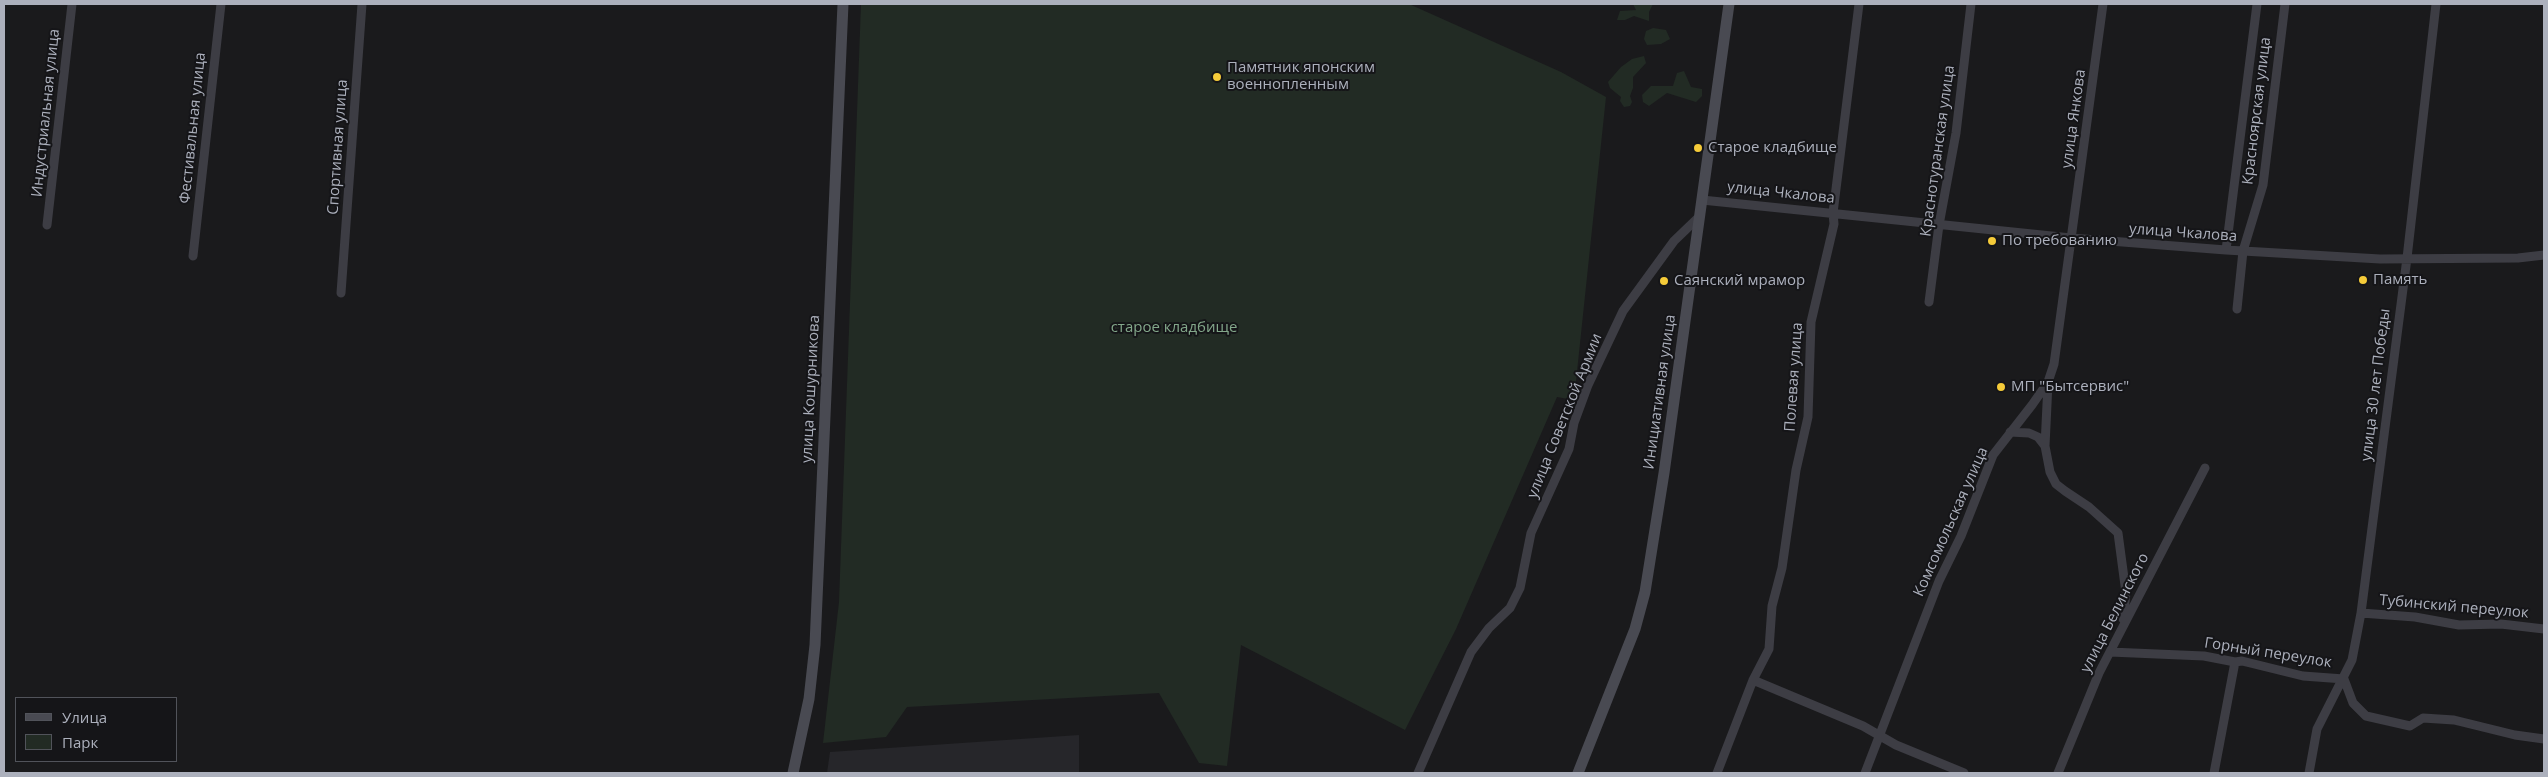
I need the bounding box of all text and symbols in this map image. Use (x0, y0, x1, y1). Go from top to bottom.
street label: Индустриальная улица (28, 28, 64, 198)
street label: Красноярская улица (2239, 36, 2275, 186)
street label: Фестивальная улица (176, 52, 210, 204)
place label: Памятник японским военнопленным (1227, 59, 1375, 94)
street label: Краснотуранская улица (1917, 64, 1959, 238)
street label: улица Янкова (2058, 68, 2090, 170)
marker: Памятник японским военнопленным (1211, 71, 1223, 83)
street label: Спортивная улица (324, 79, 352, 215)
place label: Старое кладбище (1708, 139, 1837, 157)
marker: Старое кладбище (1692, 142, 1704, 154)
street label: улица Чкалова (1726, 178, 1836, 208)
street label: улица Чкалова (2128, 220, 2238, 246)
place label: По требованию (2002, 232, 2117, 250)
marker: По требованию (1986, 235, 1998, 247)
place label: Память (2373, 271, 2427, 289)
place label: Саянский мрамор (1674, 272, 1805, 290)
marker: Память (2357, 274, 2369, 286)
marker: Саянский мрамор (1658, 275, 1670, 287)
street label: улица 30 лет Победы (2358, 308, 2394, 462)
street label: Инициативная улица (1640, 313, 1680, 471)
street label: улица Кошурникова (798, 315, 824, 463)
park label: старое кладбище (1111, 319, 1237, 337)
street label: Полевая улица (1781, 322, 1807, 432)
street label: улица Советской Армии (1524, 331, 1606, 501)
place label: МП "Бытсервис" (2011, 378, 2129, 396)
marker: МП "Бытсервис" (1995, 381, 2007, 393)
street label: Комсомольская улица (1910, 444, 1992, 600)
street label: улица Белинского (2077, 550, 2153, 676)
street label: Тубинский переулок (2379, 592, 2529, 622)
street label: Горный переулок (2203, 634, 2333, 672)
legend (15, 697, 178, 762)
text: Улица (62, 707, 107, 727)
text: Парк (62, 732, 98, 752)

